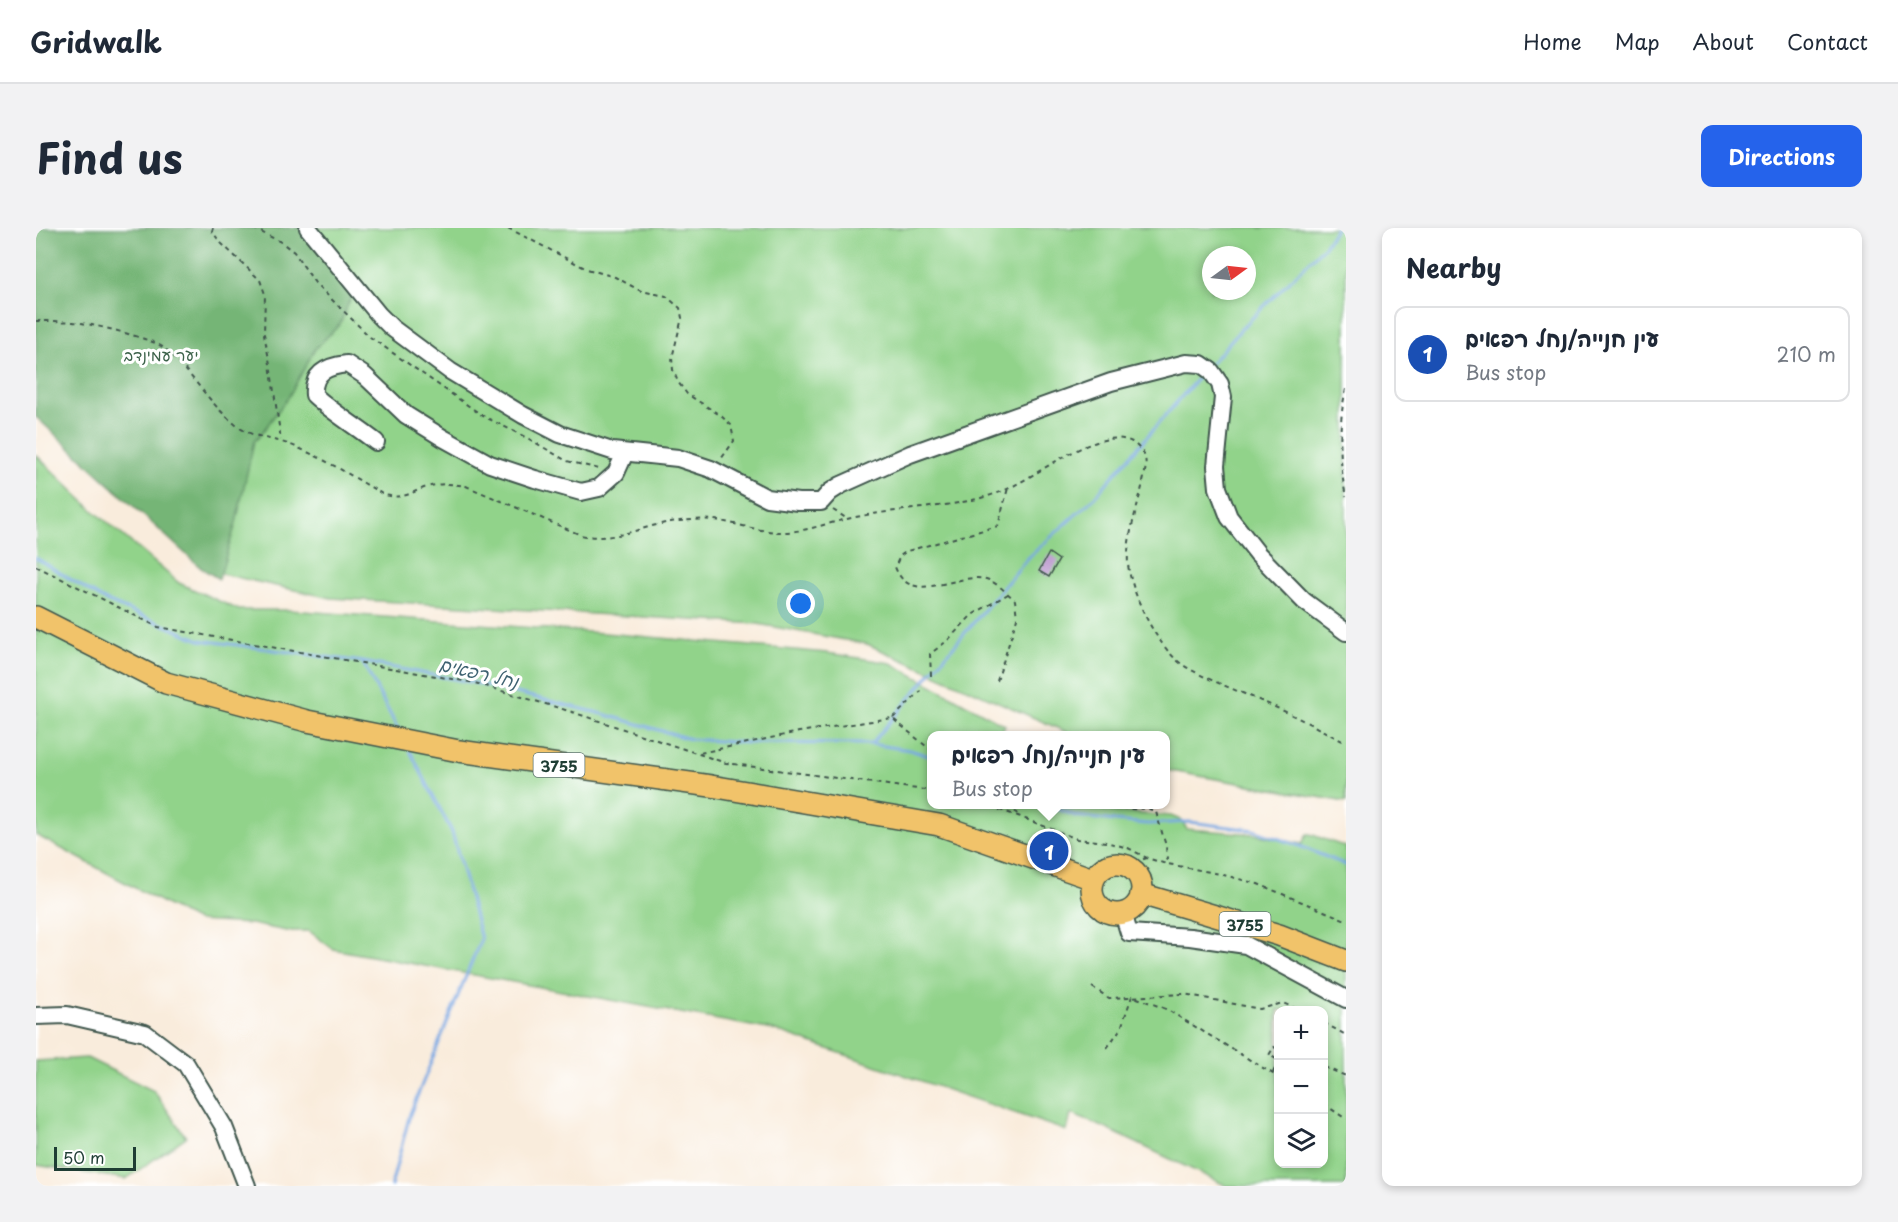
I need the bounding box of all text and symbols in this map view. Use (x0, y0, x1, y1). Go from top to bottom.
text: Gridwalk (30, 20, 162, 63)
text: Home (1523, 25, 1582, 57)
text: Map (1615, 25, 1660, 57)
text: About (1693, 25, 1754, 57)
text: Contact (1787, 25, 1868, 57)
text: Find us (36, 125, 183, 188)
button: Directions (1701, 125, 1862, 187)
north arrow (1202, 246, 1256, 300)
text: Nearby (1406, 248, 1501, 287)
text: עין חנייה/נחל רפאים (1465, 321, 1659, 354)
text: 1 (1423, 339, 1432, 369)
text: 210 m (1777, 339, 1836, 369)
park label: יער עמינדב (124, 342, 198, 366)
text: Bus stop (1465, 357, 1546, 387)
your location (786, 589, 815, 618)
water label: נחל רפאים (437, 650, 523, 695)
popup (927, 731, 1170, 809)
text: עין חנייה/נחל רפאים (951, 737, 1146, 770)
road number: 3755 (534, 753, 584, 777)
text: Bus stop (951, 773, 1033, 803)
pin: 1 (1030, 828, 1068, 874)
road number: 3755 (1220, 912, 1270, 936)
map controls (1274, 1006, 1328, 1168)
button: + (1274, 1006, 1328, 1060)
button: − (1274, 1060, 1328, 1114)
button: layers (1274, 1114, 1328, 1168)
scale bar (54, 1144, 136, 1172)
text: 50 m (63, 1145, 104, 1169)

